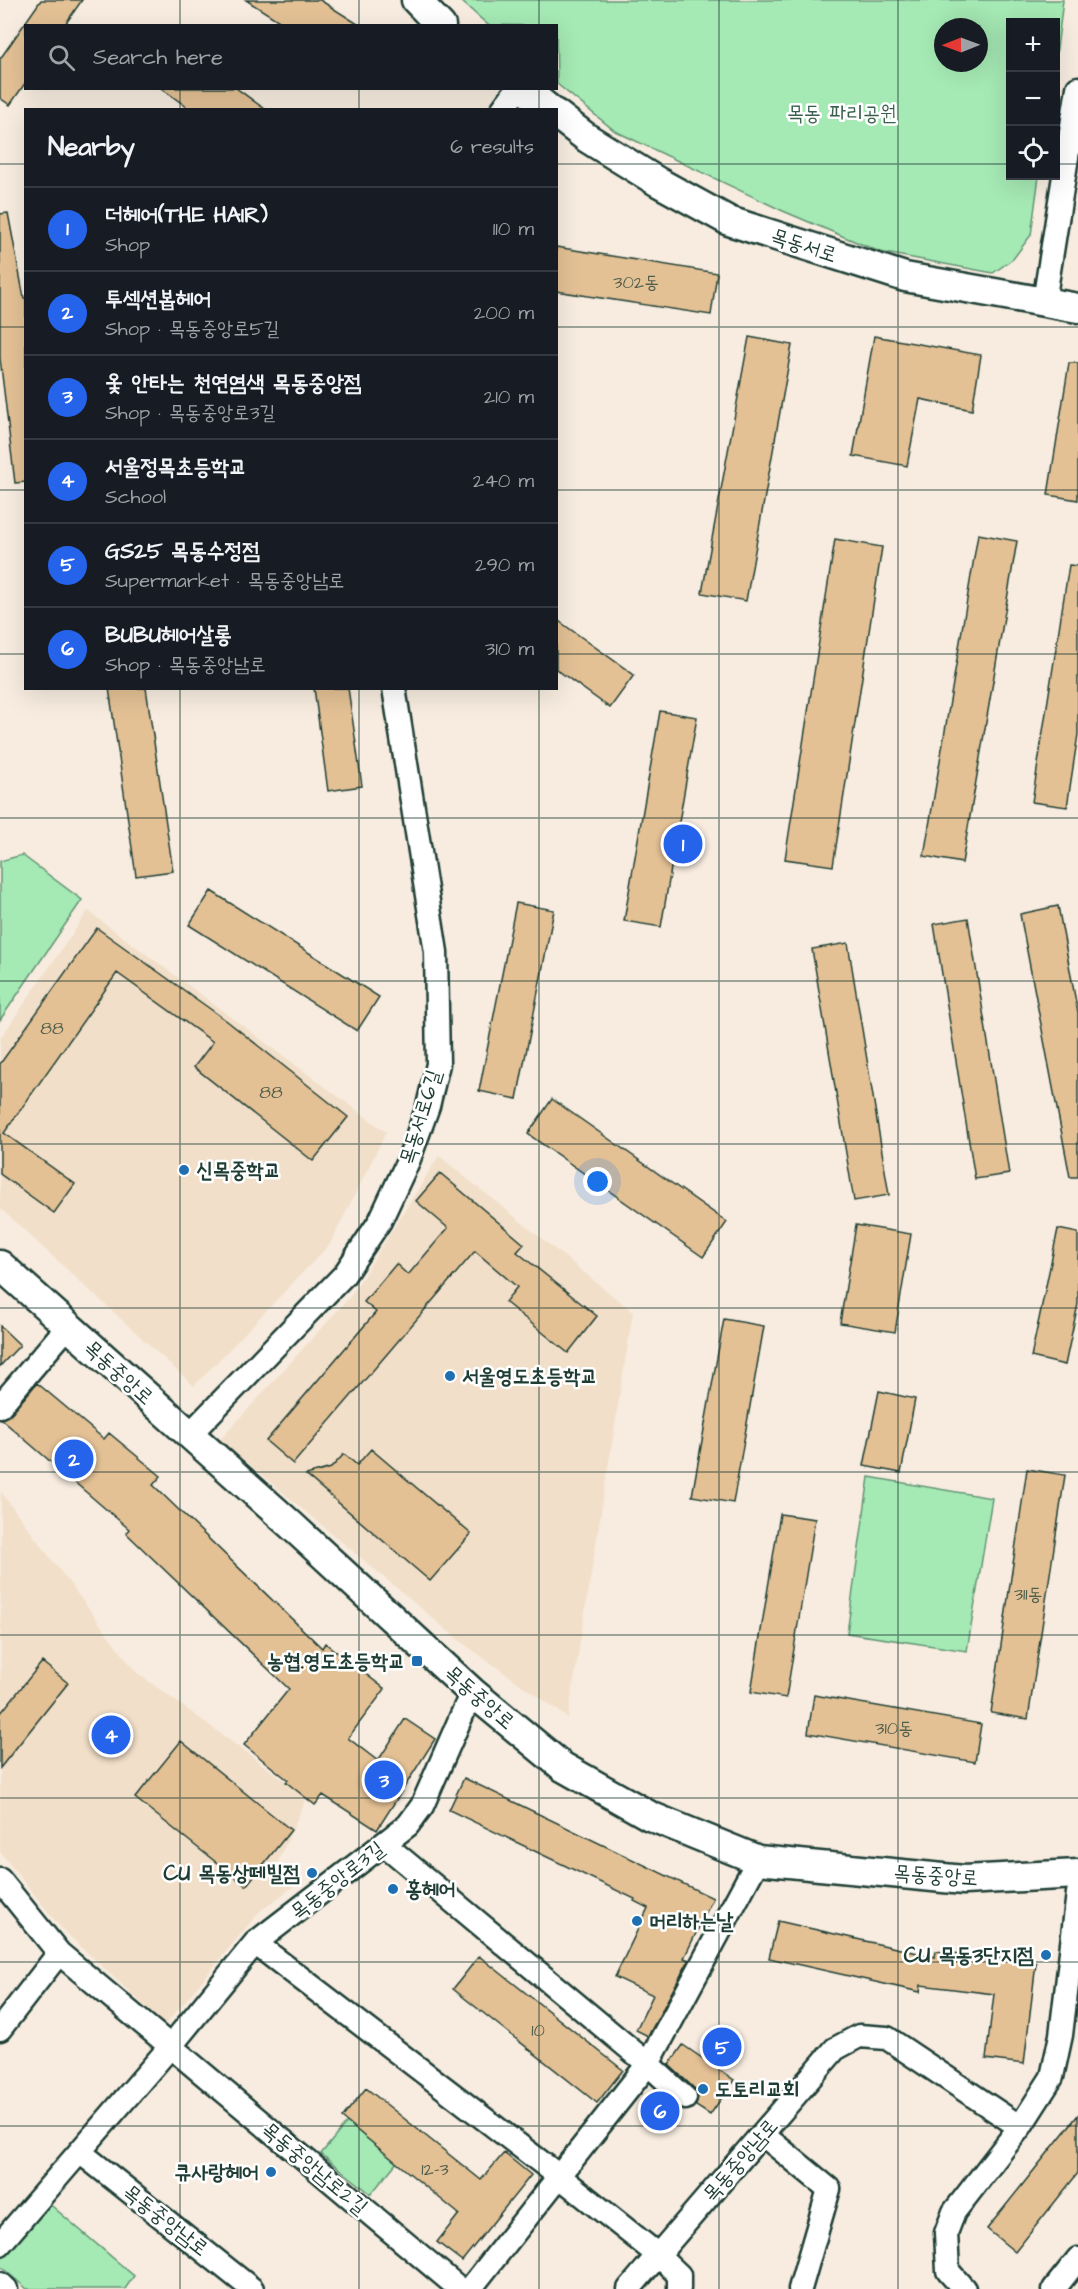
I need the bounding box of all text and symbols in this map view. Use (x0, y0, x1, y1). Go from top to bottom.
north arrow (934, 18, 988, 72)
map controls (1006, 18, 1060, 180)
button: + (1006, 18, 1060, 72)
search box (24, 24, 558, 90)
icon: search (45, 41, 78, 74)
text: Search here (93, 42, 223, 73)
button: − (1006, 72, 1060, 126)
park label: 목동 파리공원 (787, 99, 897, 128)
button: locate (1006, 126, 1060, 180)
text: Nearby (48, 129, 135, 165)
text: 6 results (450, 133, 534, 161)
text: 더헤어(THE HAIR) (105, 200, 268, 231)
text: 1 (66, 215, 69, 243)
text: 110 m (493, 215, 534, 243)
street label: 목동서로 (767, 221, 840, 270)
text: Shop (105, 231, 150, 259)
house number: 302동 (613, 270, 659, 295)
text: 투섹션봅헤어 (105, 284, 211, 315)
text: 2 (62, 299, 73, 327)
text: 200 m (474, 299, 534, 327)
text: Shop · 목동중앙로5길 (105, 315, 280, 343)
text: 옻 안타는 천연염색 목동중앙점 (105, 368, 362, 399)
text: 3 (62, 383, 73, 411)
text: 210 m (484, 383, 534, 411)
text: Shop · 목동중앙로3길 (105, 399, 276, 427)
text: 서울정목초등학교 (105, 452, 247, 483)
text: 4 (61, 467, 74, 495)
text: 240 m (473, 467, 534, 495)
text: School (105, 483, 166, 511)
text: GS25 목동수정점 (105, 536, 260, 567)
text: 5 (60, 551, 75, 579)
text: 290 m (475, 551, 534, 579)
text: Supermarket · 목동중앙남로 (105, 567, 344, 595)
text: BUBU헤어살롱 (105, 620, 232, 651)
text: 6 (61, 635, 74, 663)
text: 310 m (485, 635, 534, 663)
text: Shop · 목동중앙남로 (105, 651, 266, 679)
pin: 1 (664, 822, 702, 866)
house number: 88 (40, 1016, 64, 1041)
street label: 목동서로6길 (392, 1066, 449, 1168)
house number: 88 (259, 1080, 283, 1105)
place label: 신목중학교 (196, 1156, 281, 1185)
marker: 신목중학교 (177, 1163, 191, 1177)
your location (583, 1167, 612, 1196)
street label: 목동중앙로 (78, 1333, 160, 1411)
place label: 서울영도초등학교 (462, 1362, 597, 1391)
marker: 서울영도초등학교 (443, 1369, 457, 1383)
pin: 2 (54, 1436, 94, 1482)
house number: 311동 (1014, 1582, 1042, 1607)
place label: 농협.영도초등학교 (267, 1647, 405, 1676)
marker: 농협.영도초등학교 (410, 1654, 424, 1668)
street label: 목동중앙로 (438, 1659, 521, 1736)
pin: 4 (92, 1712, 130, 1758)
house number: 310동 (875, 1716, 913, 1741)
pin: 3 (364, 1758, 404, 1802)
street label: 목동중앙로3길 (284, 1834, 390, 1926)
street label: 목동중앙로 (893, 1858, 979, 1893)
place label: CU 목동상떼빌점 (164, 1859, 300, 1888)
marker: CU 목동상떼빌점 (305, 1866, 319, 1880)
place label: 홍헤어 (405, 1875, 456, 1904)
marker: 홍헤어 (386, 1882, 400, 1896)
place label: 머리하는날 (649, 1907, 734, 1936)
marker: 머리하는날 (630, 1914, 644, 1928)
place label: CU 목동3단지점 (904, 1941, 1034, 1970)
marker: CU 목동3단지점 (1039, 1948, 1053, 1962)
house number: 10 (531, 2018, 545, 2043)
pin: 5 (702, 2024, 742, 2070)
place label: 도토리교회 (715, 2075, 800, 2104)
marker: 도토리교회 (696, 2082, 710, 2096)
pin: 6 (640, 2088, 680, 2134)
street label: 목동중앙남로 (696, 2113, 785, 2208)
street label: 목동중앙남로2길 (255, 2115, 374, 2221)
house number: 12-3 (421, 2157, 449, 2182)
place label: 큐사랑헤어 (175, 2158, 259, 2187)
marker: 큐사랑헤어 (264, 2165, 278, 2179)
street label: 목동중앙남로 (117, 2178, 215, 2263)

